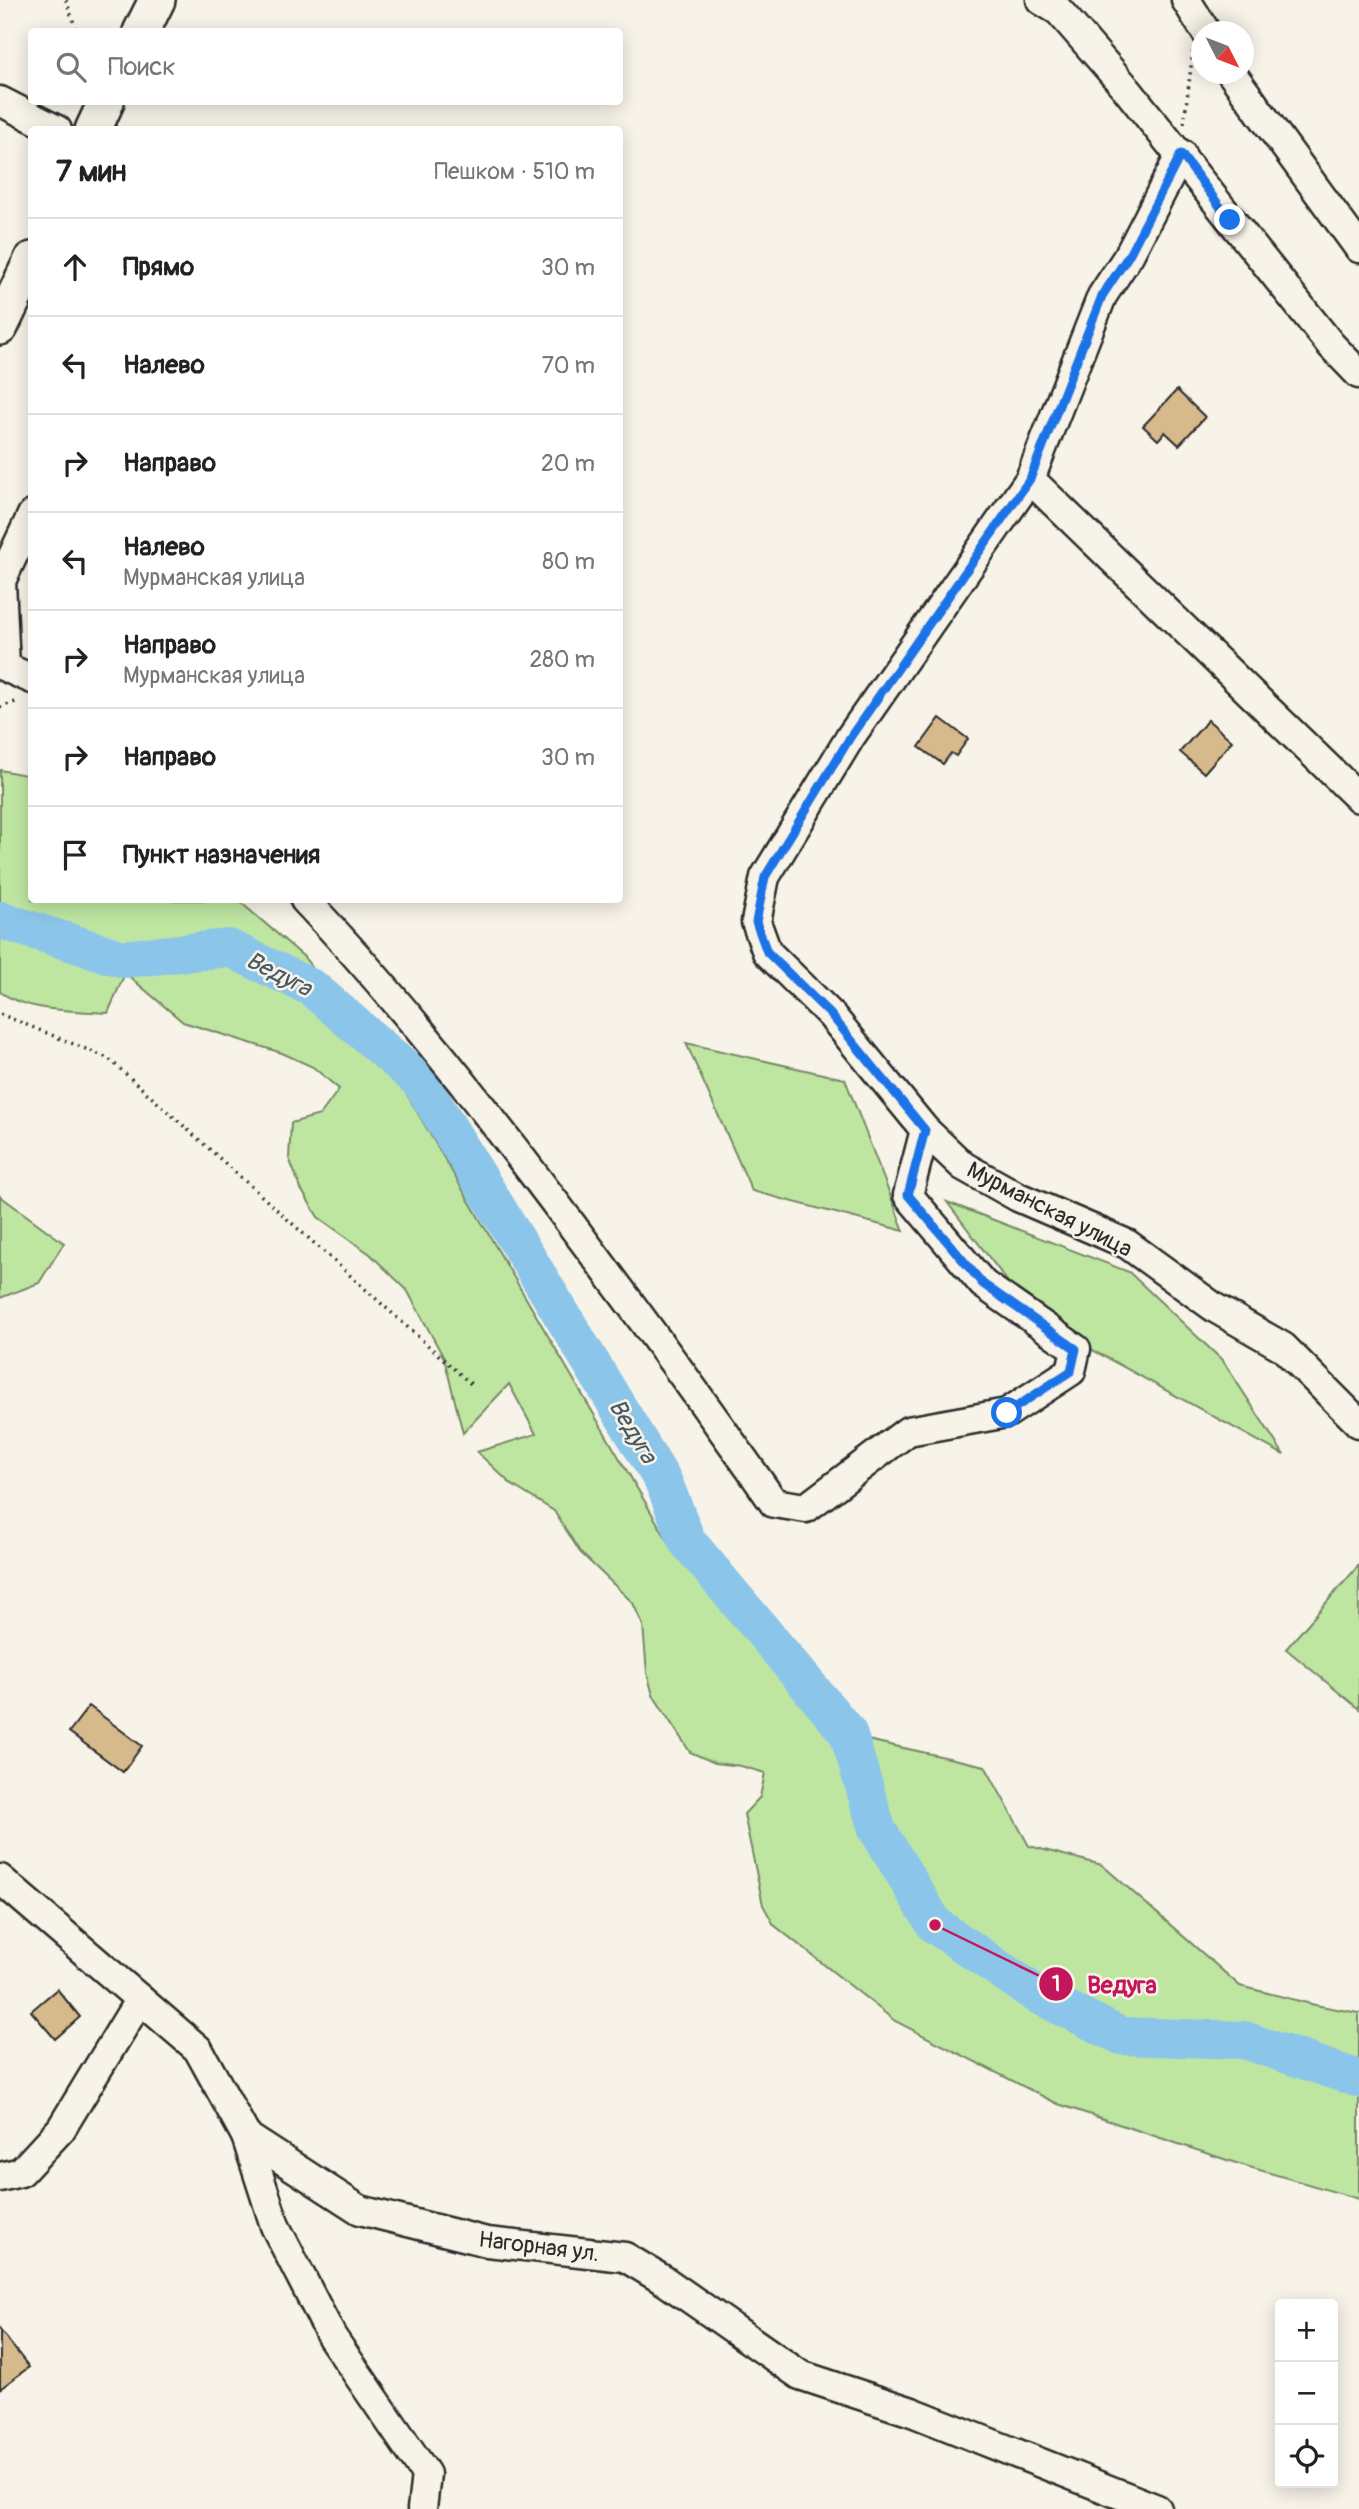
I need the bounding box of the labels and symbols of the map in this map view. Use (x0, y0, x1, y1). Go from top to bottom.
north arrow (1191, 21, 1254, 84)
route end (1214, 204, 1245, 235)
water label: Ведуга (241, 946, 318, 1004)
street label: Мурманская улица (962, 1155, 1137, 1264)
water label: Ведуга (602, 1394, 664, 1470)
route start (991, 1397, 1022, 1428)
callout: Ведуга (1038, 1962, 1170, 2007)
text: 1 (1052, 1971, 1060, 1998)
text: Ведуга (1087, 1971, 1157, 2000)
street label: Нагорная ул. (477, 2225, 601, 2268)

